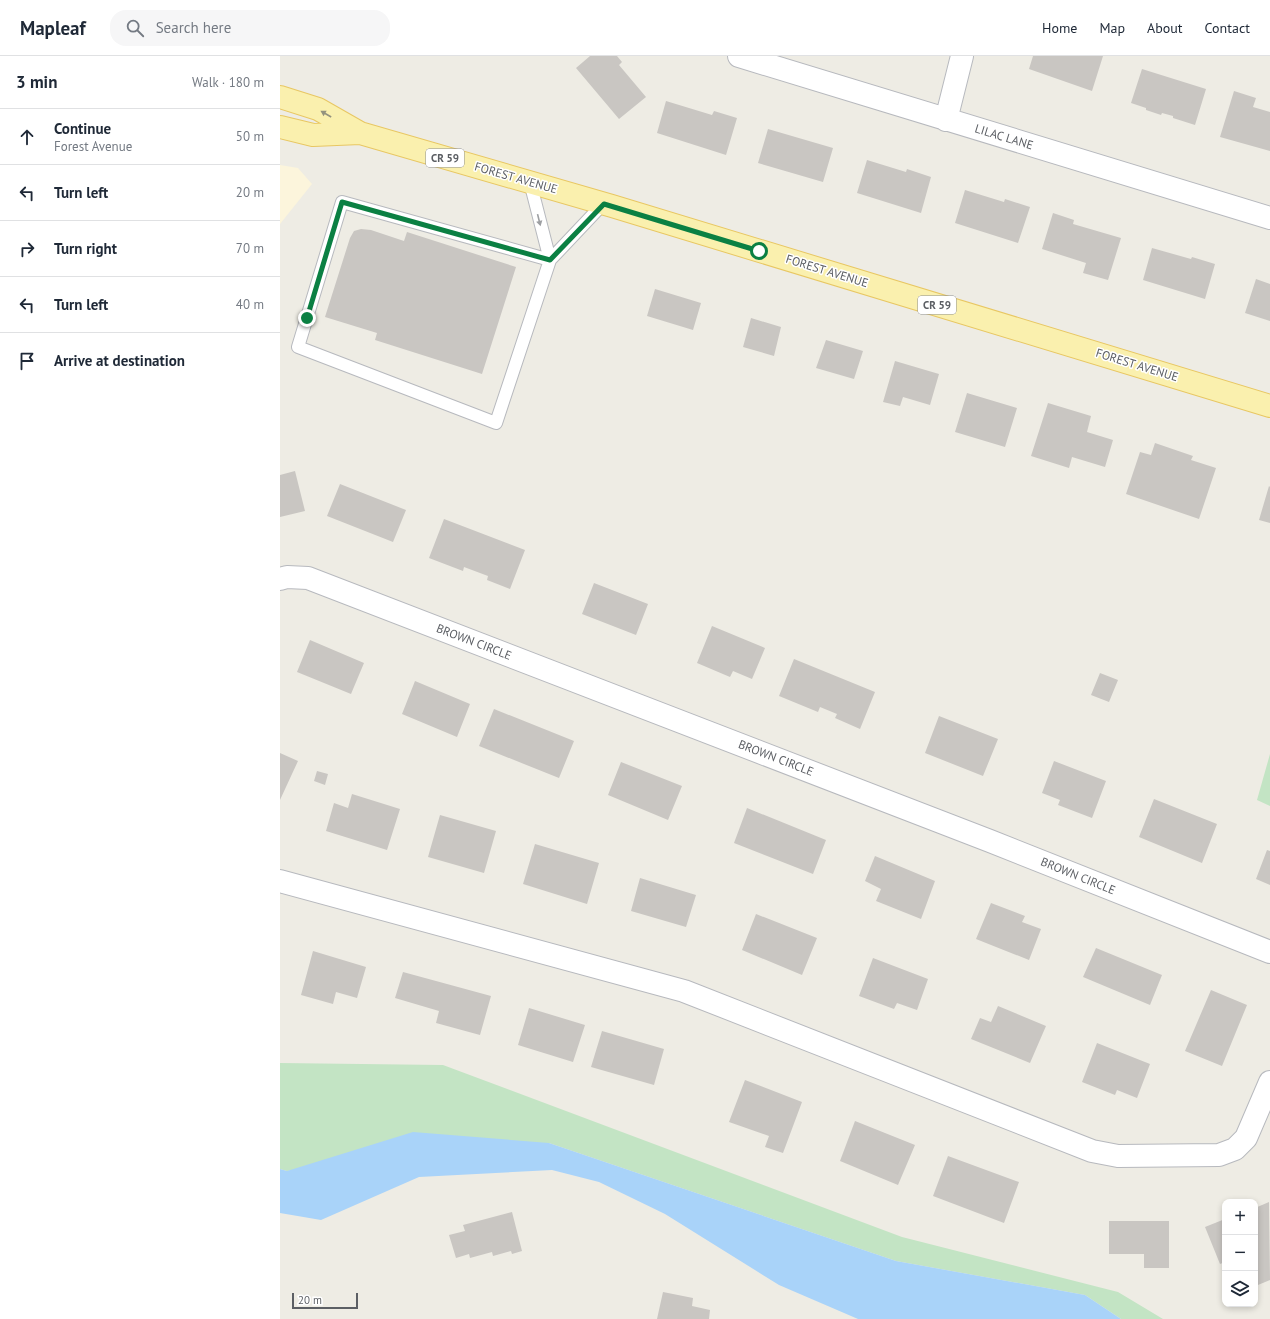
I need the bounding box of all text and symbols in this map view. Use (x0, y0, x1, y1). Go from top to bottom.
search box (110, 10, 390, 46)
text: Mapleaf (20, 16, 86, 40)
icon: search (124, 17, 146, 39)
text: Search here (156, 18, 231, 37)
text: Home (1042, 19, 1077, 37)
text: Map (1099, 19, 1125, 37)
text: About (1147, 19, 1183, 37)
text: Contact (1205, 19, 1250, 37)
text: 3 min (16, 71, 57, 93)
text: Walk · 180 m (192, 74, 264, 91)
one-way arrow (320, 110, 332, 117)
text: Continue (54, 119, 111, 138)
street label: LILAC LANE (973, 121, 1035, 152)
icon: ahead (16, 126, 38, 148)
text: 50 m (236, 128, 264, 145)
text: Forest Avenue (54, 138, 132, 155)
road number: CR 59 (426, 149, 464, 167)
street label: FOREST AVENUE (473, 159, 559, 197)
icon: left (16, 182, 38, 204)
text: Turn left (54, 183, 108, 202)
text: 20 m (236, 184, 264, 201)
one-way arrow (537, 214, 543, 226)
icon: right (16, 238, 38, 260)
text: Turn right (54, 239, 117, 258)
text: 70 m (236, 240, 264, 257)
route start (750, 242, 768, 260)
street label: FOREST AVENUE (784, 251, 870, 290)
icon: left (16, 294, 38, 316)
text: Turn left (54, 295, 108, 314)
text: 40 m (236, 296, 264, 313)
road number: CR 59 (918, 296, 956, 314)
route end (298, 309, 316, 327)
street label: FOREST AVENUE (1094, 345, 1180, 384)
icon: arrive (16, 350, 38, 372)
text: Arrive at destination (54, 351, 185, 370)
street label: BROWN CIRCLE (434, 620, 514, 663)
street label: BROWN CIRCLE (736, 736, 816, 779)
street label: BROWN CIRCLE (1039, 854, 1118, 897)
map controls (1222, 1199, 1258, 1307)
button: + (1222, 1199, 1258, 1235)
button: − (1222, 1235, 1258, 1271)
button: layers (1222, 1271, 1258, 1307)
scale bar (292, 1291, 358, 1310)
text: 20 m (298, 1293, 322, 1307)

